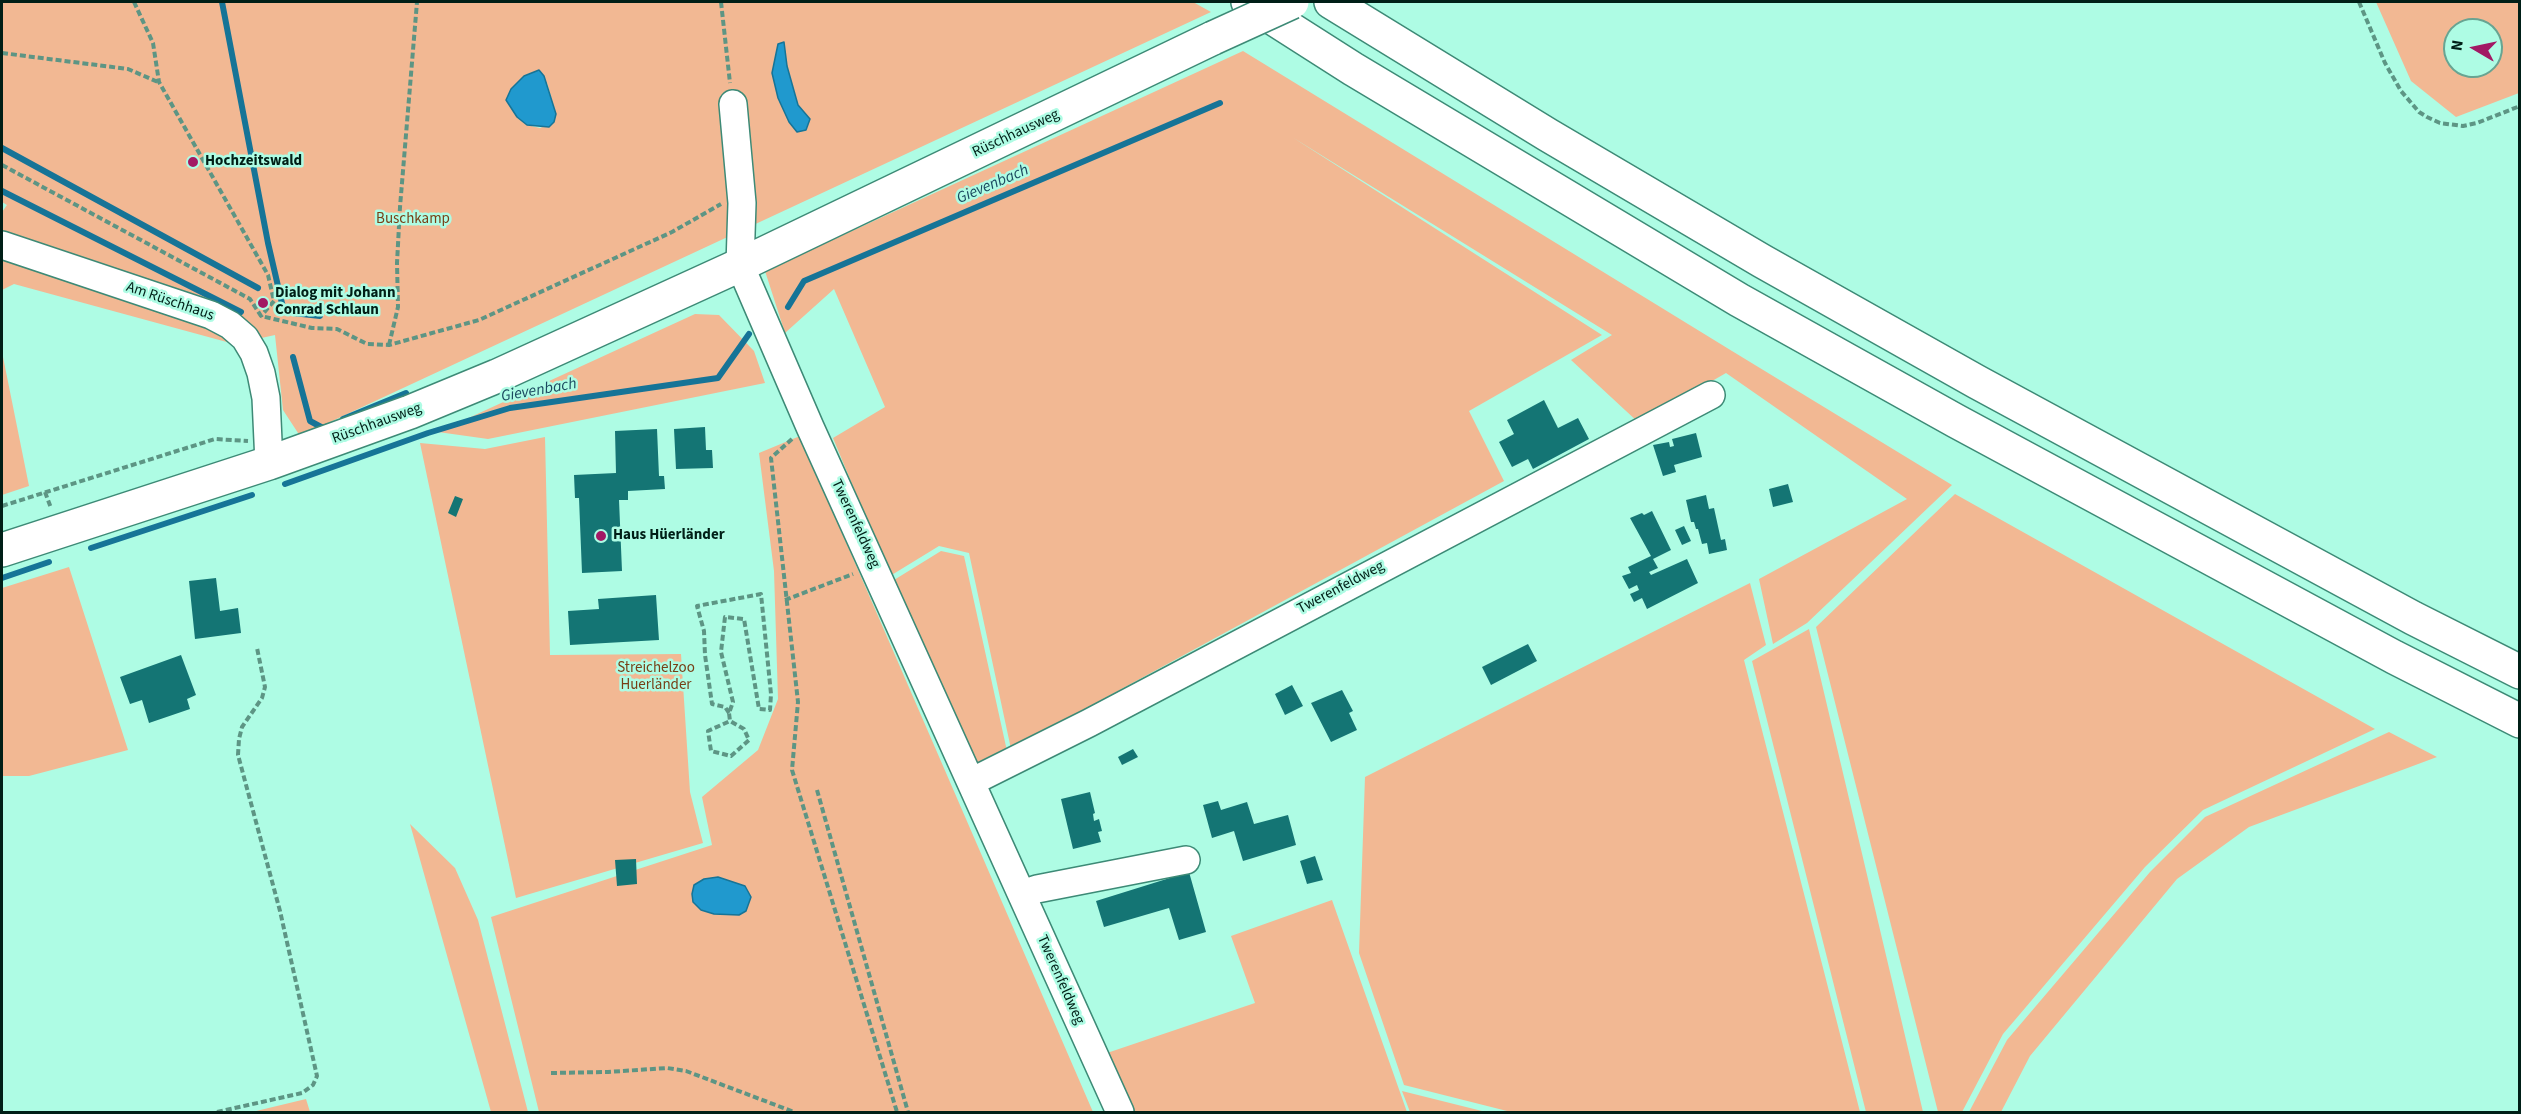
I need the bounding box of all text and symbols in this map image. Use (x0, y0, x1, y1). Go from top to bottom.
north arrow (2443, 18, 2503, 78)
text: N (2445, 39, 2469, 52)
street label: Rüschhausweg (970, 106, 1062, 162)
place label: Hochzeitswald (205, 153, 302, 171)
marker: Hochzeitswald (186, 155, 200, 169)
water label: Gievenbach (954, 161, 1032, 209)
park label: Buschkamp (376, 211, 450, 229)
street label: Am Rüschhaus (124, 279, 216, 325)
place label: Dialog mit Johann Conrad Schlaun (275, 285, 396, 320)
marker: Dialog mit Johann Conrad Schlaun (256, 296, 270, 310)
water label: Gievenbach (500, 375, 578, 407)
street label: Rüschhausweg (330, 400, 424, 448)
street label: Twerenfeldweg (827, 477, 883, 571)
place label: Haus Hüerländer (613, 527, 725, 545)
marker: Haus Hüerländer (594, 529, 608, 543)
street label: Twerenfeldweg (1294, 558, 1388, 618)
park label: Streichelzoo Huerländer (617, 660, 695, 695)
street label: Twerenfeldweg (1032, 933, 1088, 1027)

